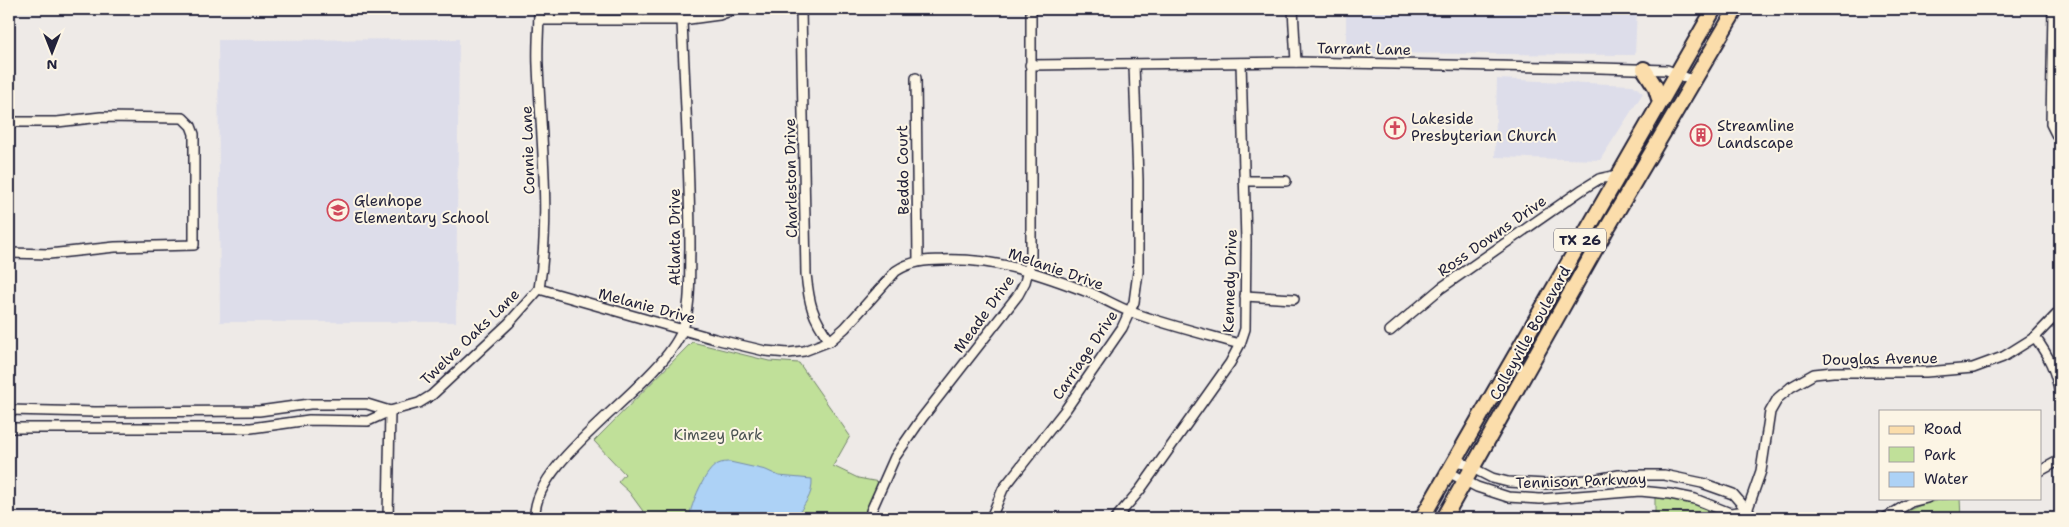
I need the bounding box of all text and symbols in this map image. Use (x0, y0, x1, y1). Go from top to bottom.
north arrow (28, 28, 78, 78)
street label: Tarrant Lane (1317, 38, 1411, 60)
text: N (46, 56, 58, 74)
street label: Connie Lane (516, 105, 540, 195)
place label: Lakeside Presbyterian Church (1411, 109, 1557, 146)
church icon: Lakeside Presbyterian Church (1383, 116, 1407, 140)
place label: Streamline Landscape (1717, 116, 1795, 153)
street label: Charleston Drive (780, 118, 802, 238)
building icon: Streamline Landscape (1689, 123, 1713, 147)
street label: Beddo Court (892, 125, 914, 215)
street label: Atlanta Drive (665, 188, 685, 286)
place label: Glenhope Elementary School (354, 191, 490, 228)
street label: Ross Downs Drive (1434, 191, 1550, 281)
school or university icon: Glenhope Elementary School (326, 198, 350, 222)
road number: TX 26 (1554, 228, 1606, 252)
street label: Kennedy Drive (1218, 229, 1242, 333)
street label: Melanie Drive (1006, 243, 1106, 295)
street label: Colleyville Boulevard (1485, 262, 1575, 404)
street label: Meade Drive (949, 271, 1019, 357)
street label: Melanie Drive (596, 283, 698, 329)
street label: Twelve Oaks Lane (416, 284, 524, 390)
street label: Carriage Drive (1048, 306, 1122, 404)
street label: Douglas Avenue (1822, 348, 1938, 370)
legend (1879, 410, 2042, 500)
text: Road (1924, 419, 1962, 439)
park label: Kimzey Park (673, 425, 763, 445)
text: Park (1924, 445, 1956, 465)
street label: Tennison Parkway (1515, 469, 1647, 493)
text: Water (1924, 469, 1968, 489)

